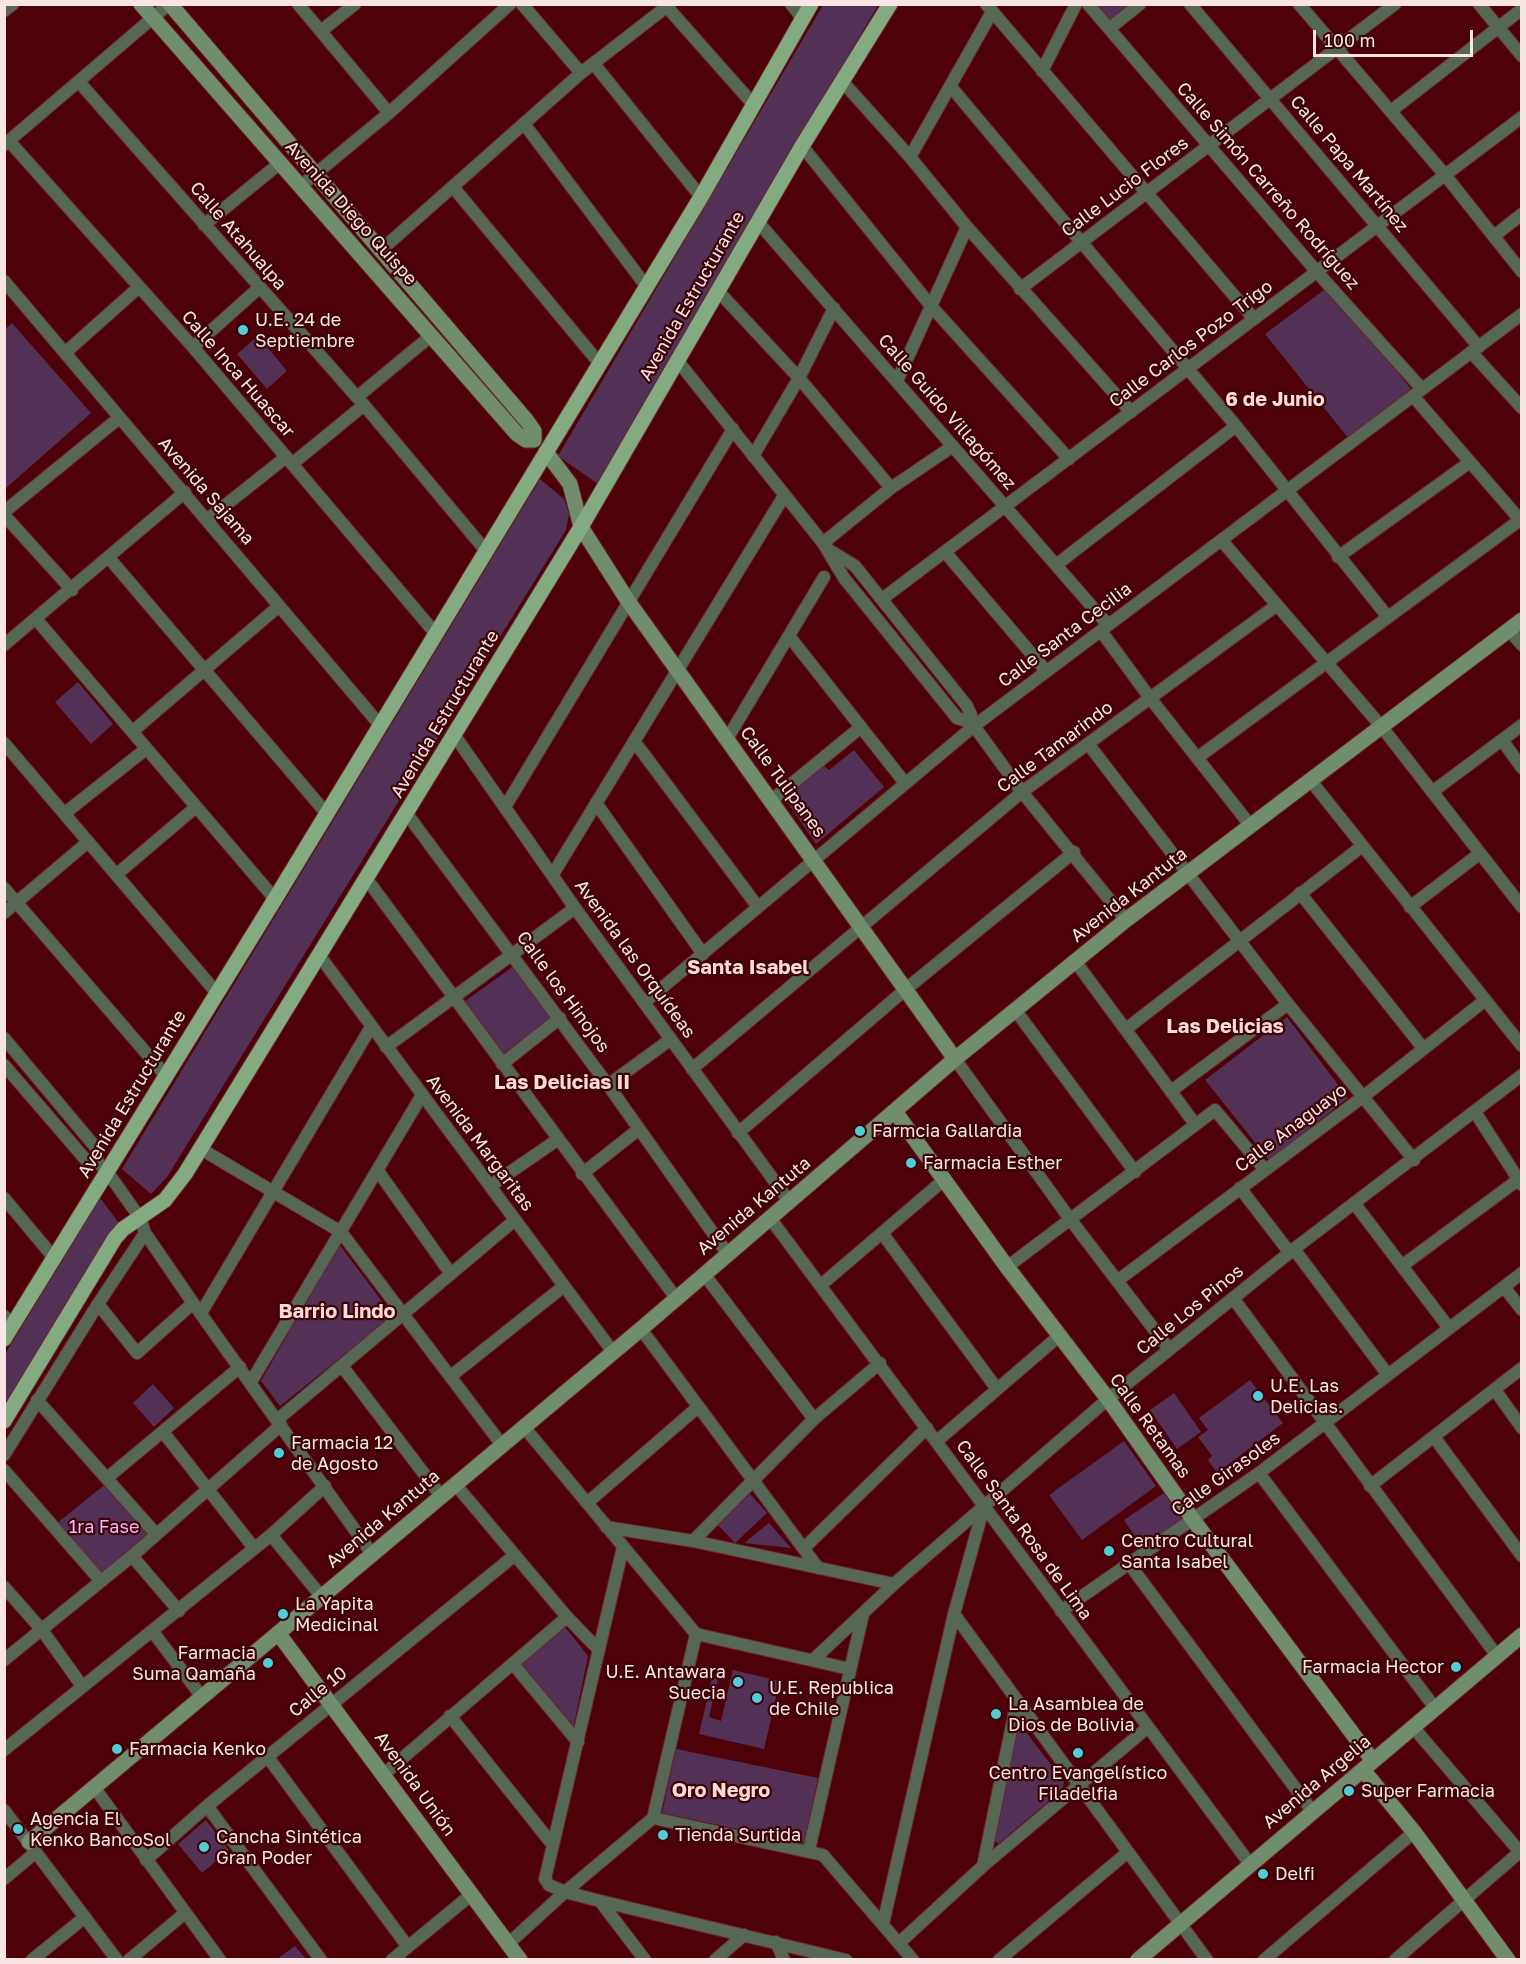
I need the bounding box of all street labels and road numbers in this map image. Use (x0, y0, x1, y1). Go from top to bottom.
street label: Calle Simón Carreño Rodríguez (1172, 78, 1364, 294)
street label: Calle Papa Martínez (1285, 91, 1413, 237)
street label: Calle Lucio Flores (1057, 132, 1193, 242)
street label: Avenida Diego Quispe (280, 136, 422, 290)
street label: Calle Atahualpa (185, 177, 291, 295)
street label: Avenida Estructurante (635, 208, 749, 384)
street label: Calle Carlos Pozo Trigo (1105, 276, 1277, 412)
street label: Calle Inca Huascar (177, 306, 299, 442)
street label: Calle Guido Villagómez (873, 330, 1021, 494)
street label: Avenida Sajama (153, 433, 259, 549)
street label: Calle Santa Cecilia (994, 578, 1136, 692)
street label: Avenida Estructurante (386, 626, 504, 802)
street label: Calle Tamarindo (993, 696, 1117, 798)
street label: Calle Tulipanes (735, 722, 831, 842)
street label: Avenida Kantuta (1067, 843, 1191, 947)
street label: Avenida las Orquídeas (570, 875, 700, 1043)
street label: Calle los Hinojos (512, 927, 614, 1057)
street label: Avenida Estructurante (73, 1006, 191, 1182)
street label: Avenida Margaritas (422, 1071, 538, 1215)
street label: Calle Anaguayo (1231, 1079, 1351, 1177)
street label: Avenida Kantuta (693, 1152, 815, 1260)
street label: Calle Los Pinos (1132, 1260, 1248, 1360)
street label: Calle Retamas (1105, 1369, 1195, 1483)
street label: Calle Girasoles (1167, 1427, 1285, 1521)
street label: Calle Santa Rosa de Lima (951, 1436, 1097, 1624)
street label: Avenida Kantuta (322, 1465, 444, 1573)
street label: Calle 10 (285, 1662, 351, 1722)
street label: Avenida Unión (370, 1728, 460, 1840)
street label: Avenida Argelia (1259, 1731, 1375, 1833)

